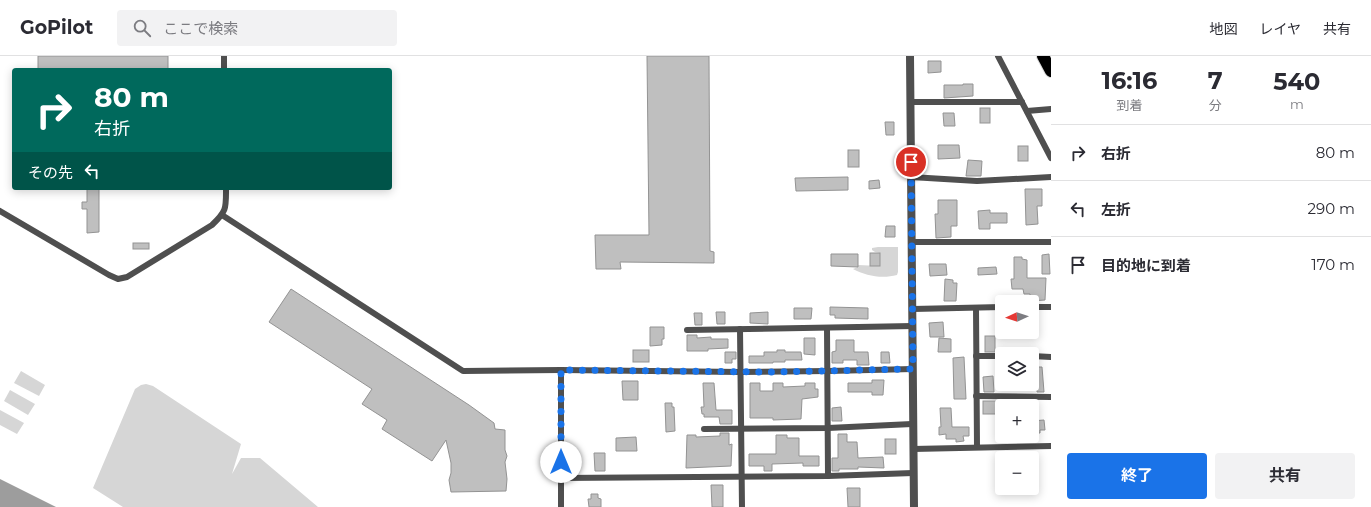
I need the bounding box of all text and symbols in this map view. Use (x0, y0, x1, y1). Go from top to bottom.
search box (117, 10, 397, 46)
text: GoPilot (20, 16, 93, 39)
icon: search (131, 17, 153, 39)
text: ここで検索 (163, 19, 238, 38)
text: 地図 (1209, 20, 1237, 38)
text: レイヤ (1259, 20, 1301, 38)
text: 共有 (1323, 20, 1351, 38)
text: 16:16 (1102, 66, 1157, 95)
text: 7 (1208, 66, 1223, 95)
text: 540 (1273, 67, 1320, 96)
text: 80 m (94, 80, 169, 114)
icon: right (28, 84, 80, 136)
text: m (1290, 96, 1304, 112)
text: 到着 (1116, 97, 1142, 113)
text: 分 (1209, 97, 1222, 113)
text: 右折 (94, 118, 130, 140)
icon: right (1067, 142, 1089, 164)
text: 80 m (1316, 143, 1355, 162)
text: 右折 (1101, 144, 1131, 163)
pin (894, 145, 928, 179)
icon: arrive (900, 151, 922, 173)
icon: left (81, 160, 103, 182)
text: その先 (28, 163, 73, 182)
icon: left (1067, 198, 1089, 220)
text: 290 m (1308, 199, 1355, 218)
text: 左折 (1101, 200, 1131, 219)
icon: arrive (1067, 254, 1089, 276)
text: 170 m (1311, 255, 1355, 274)
text: 目的地に到着 (1101, 256, 1191, 275)
north arrow (995, 295, 1039, 339)
map controls (995, 295, 1039, 495)
button: layers (995, 347, 1039, 391)
button: + (995, 399, 1039, 443)
position arrow (540, 441, 582, 483)
button: − (995, 451, 1039, 495)
button: 終了 (1067, 453, 1207, 499)
button: 共有 (1215, 453, 1355, 499)

